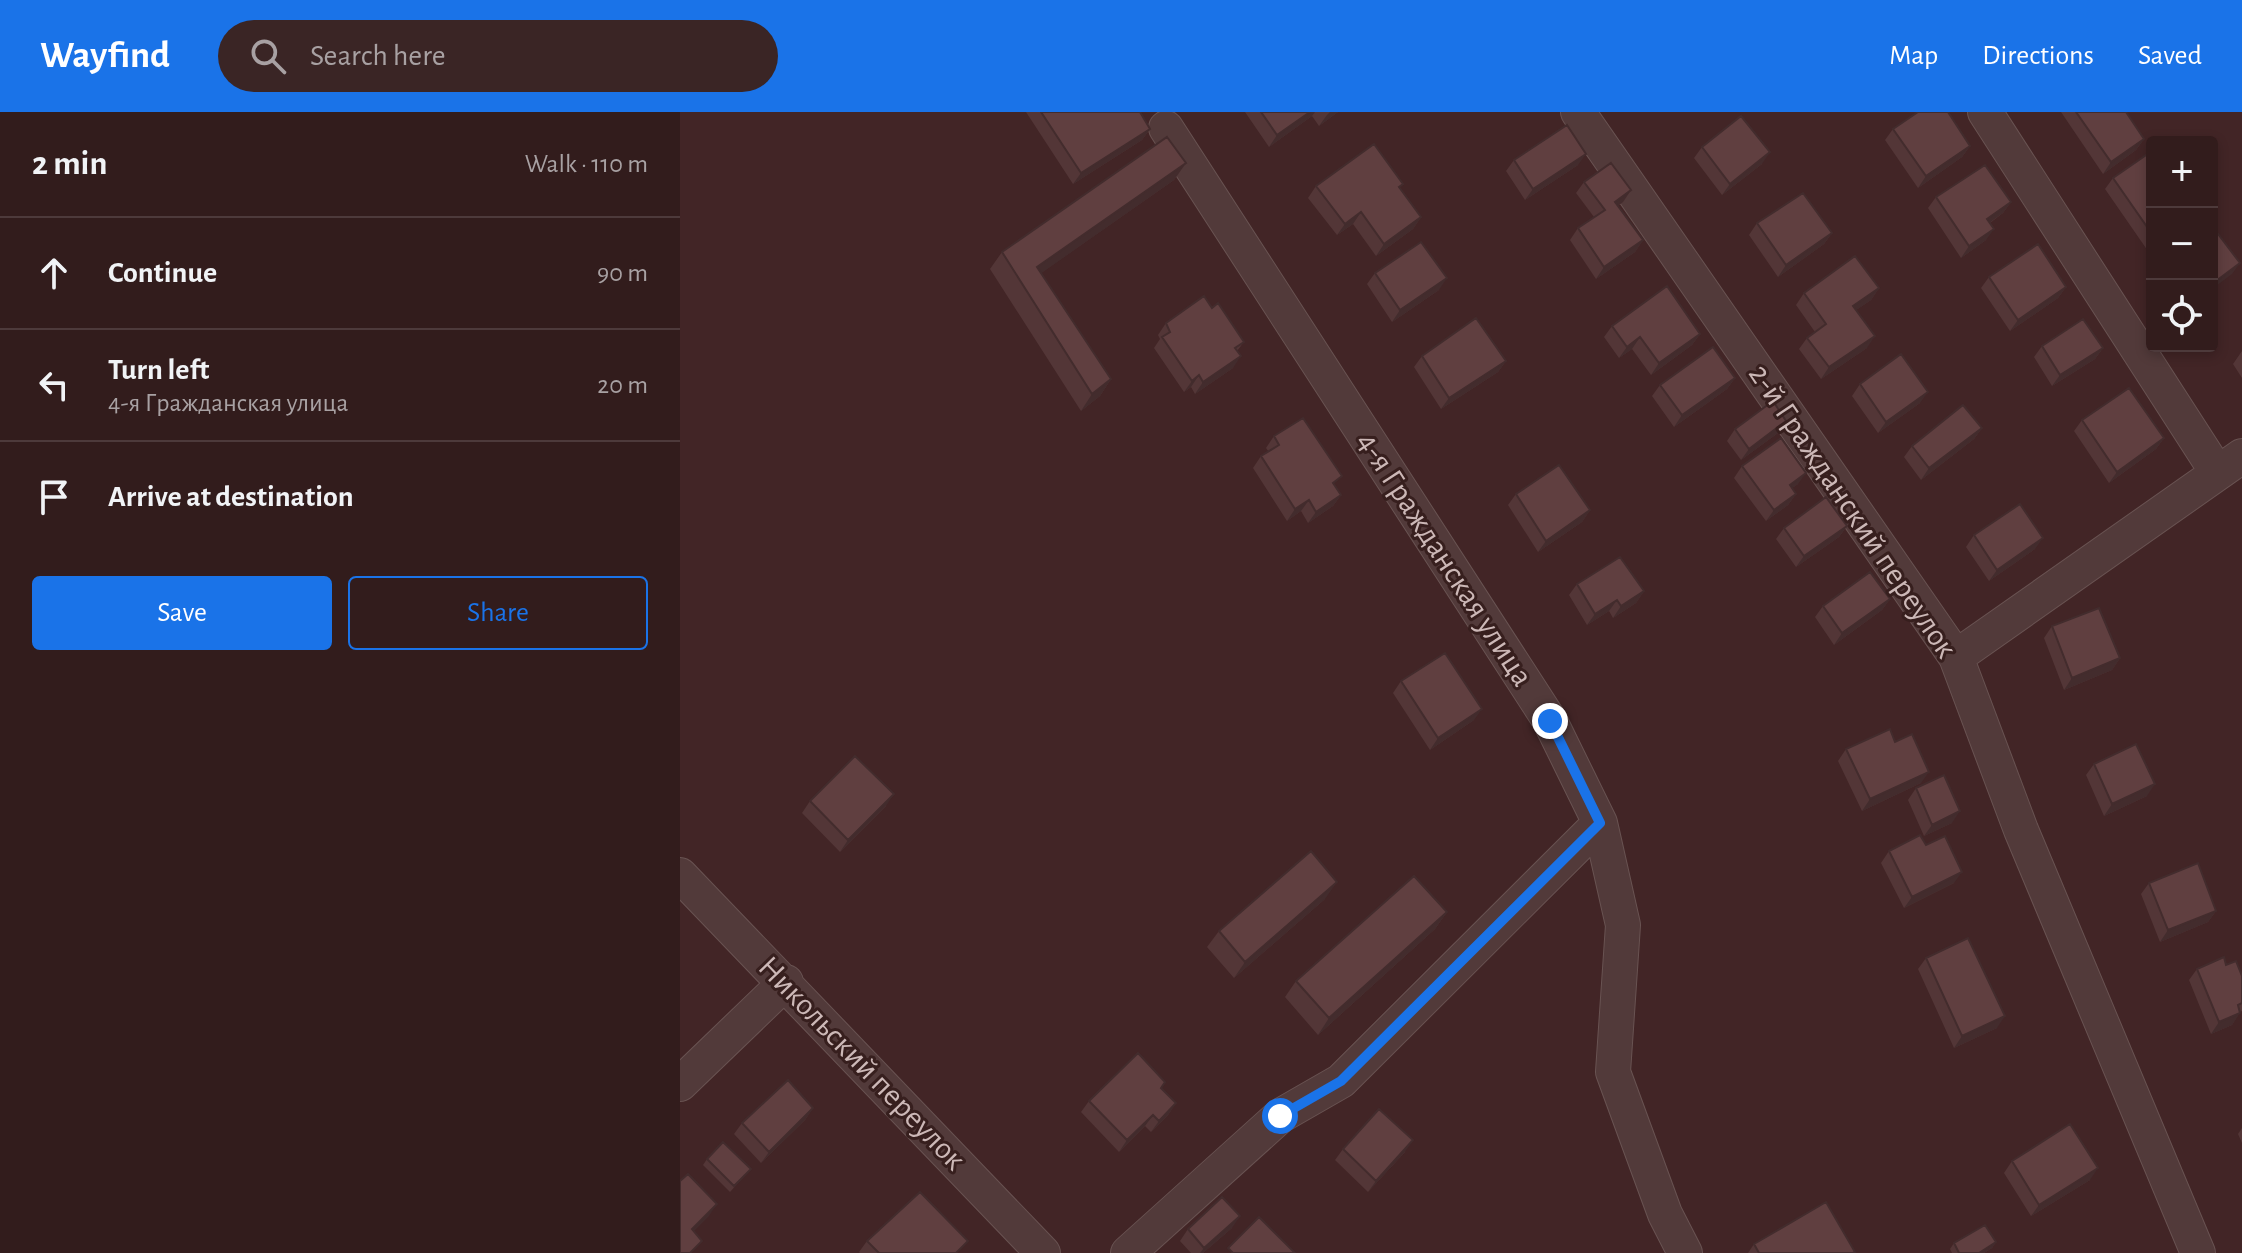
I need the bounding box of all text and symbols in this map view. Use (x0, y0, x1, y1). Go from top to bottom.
search box (218, 20, 778, 92)
icon: search (246, 34, 290, 78)
text: Wayfind (40, 37, 170, 75)
text: Search here (310, 41, 446, 71)
text: Map (1889, 42, 1938, 70)
text: Directions (1982, 42, 2094, 70)
text: Saved (2138, 42, 2202, 70)
map controls (2146, 136, 2218, 352)
button: + (2146, 136, 2218, 208)
text: 2 min (32, 147, 107, 181)
text: Walk · 110 m (525, 151, 648, 177)
button: − (2146, 208, 2218, 280)
icon: ahead (32, 251, 76, 295)
text: Continue (108, 258, 217, 288)
text: 90 m (597, 260, 648, 286)
button: locate (2146, 280, 2218, 352)
text: Turn left (108, 355, 209, 385)
street label: 2-й Гражданский переулок (1743, 358, 1963, 664)
icon: left (32, 363, 76, 407)
text: 20 m (597, 372, 648, 398)
text: 4-я Гражданская улица (108, 390, 348, 416)
street label: 4-я Гражданская улица (1351, 426, 1539, 692)
icon: arrive (32, 475, 76, 519)
text: Arrive at destination (108, 482, 354, 512)
button: Save (32, 576, 332, 650)
button: Share (348, 576, 648, 650)
route end (1532, 703, 1568, 739)
street label: Никольский переулок (752, 950, 972, 1176)
route start (1262, 1098, 1298, 1134)

